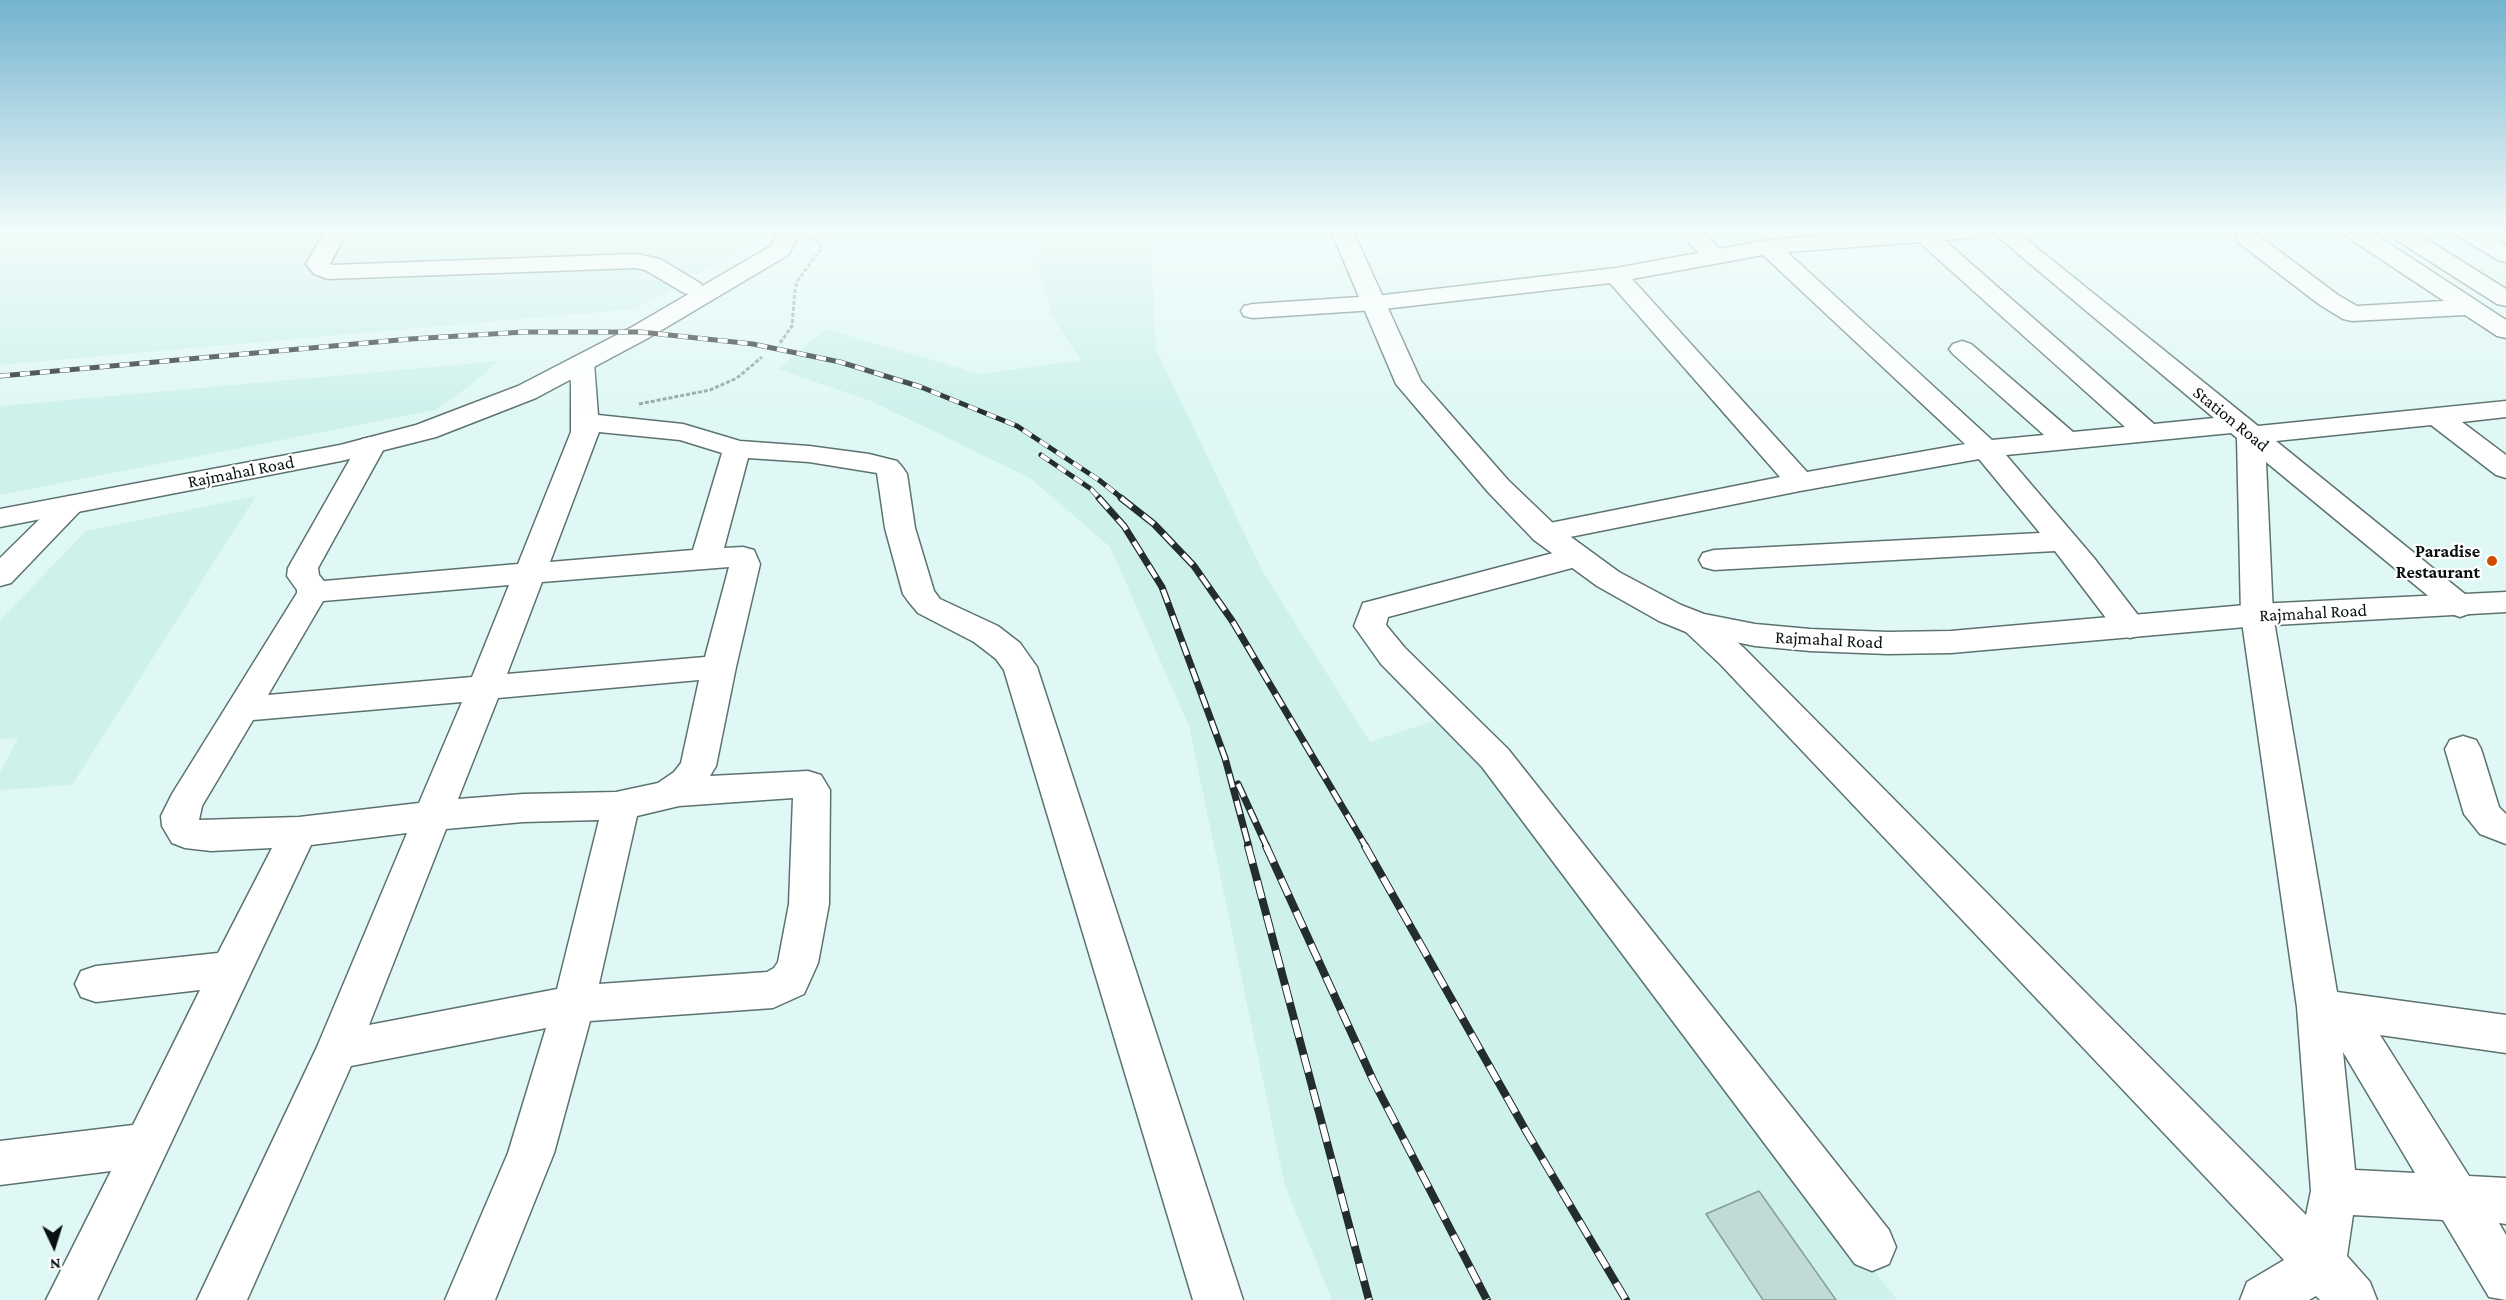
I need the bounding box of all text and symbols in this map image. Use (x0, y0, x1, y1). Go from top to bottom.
street label: Station Road (2189, 382, 2273, 456)
street label: Rajmahal Road (186, 451, 296, 493)
place label: Paradise Restaurant (2396, 540, 2480, 582)
marker: Paradise Restaurant (2485, 554, 2499, 568)
street label: Rajmahal Road (2259, 599, 2367, 627)
street label: Rajmahal Road (1775, 626, 1883, 654)
north arrow (24, 1216, 84, 1276)
text: N (49, 1256, 61, 1273)

